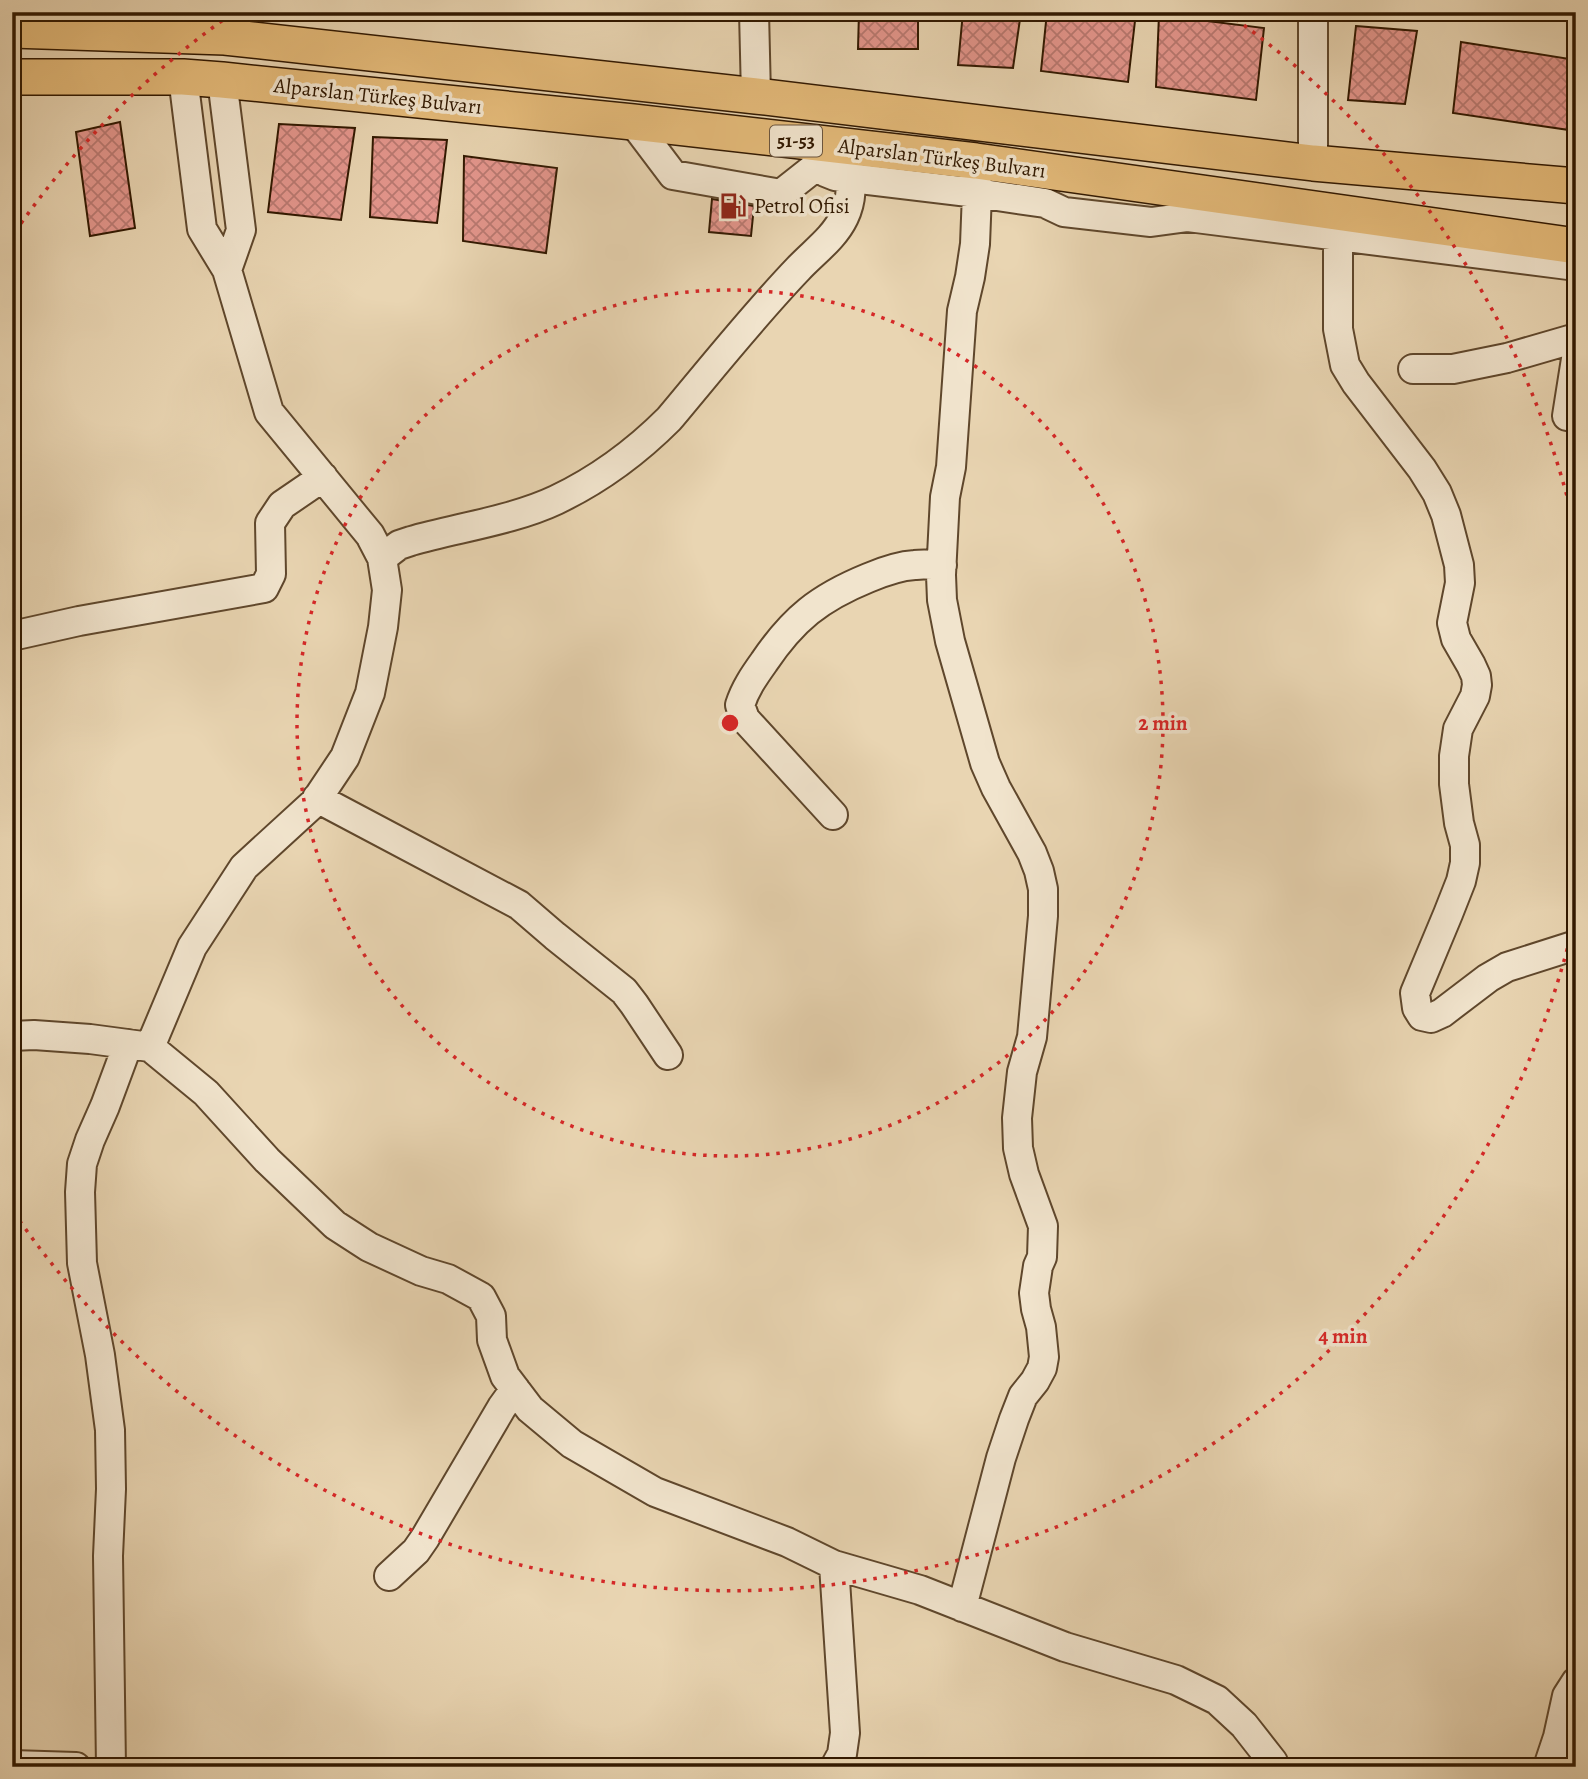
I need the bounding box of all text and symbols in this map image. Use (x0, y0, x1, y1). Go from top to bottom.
street label: Alparslan Türkeş Bulvarı (272, 71, 483, 121)
road number: 51-53 (770, 125, 822, 156)
street label: Alparslan Türkeş Bulvarı (836, 131, 1047, 185)
fuel station icon: Petrol Ofisi (718, 191, 748, 221)
place label: Petrol Ofisi (754, 192, 850, 220)
text: 2 min (1138, 709, 1188, 737)
centre of rings (718, 711, 742, 735)
text: 4 min (1318, 1322, 1368, 1350)

